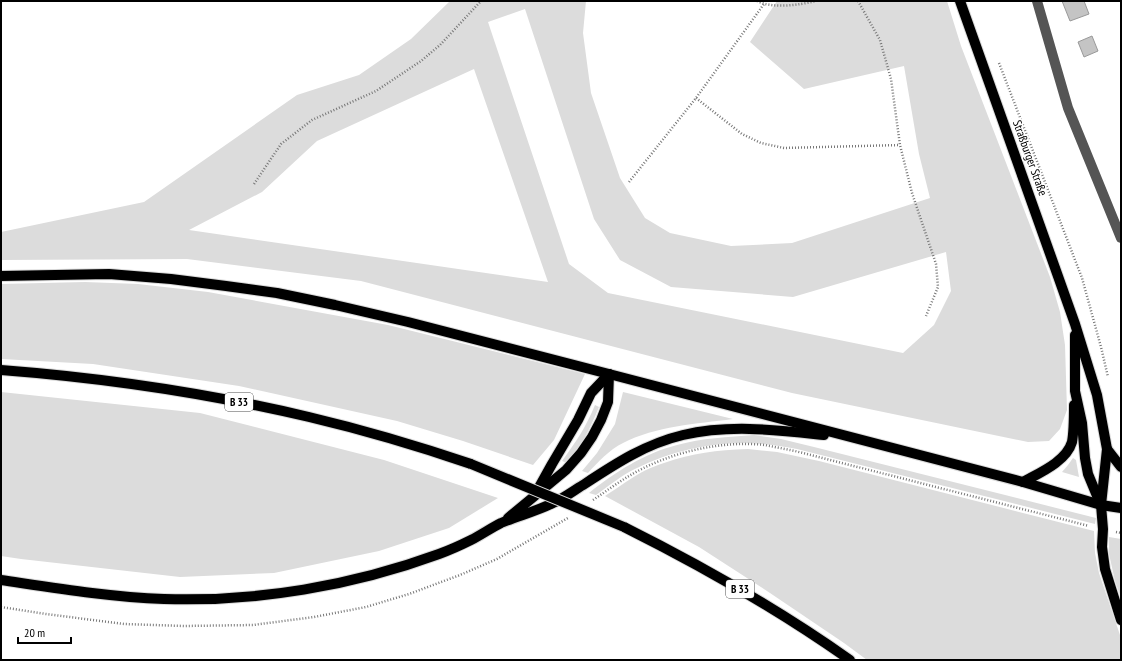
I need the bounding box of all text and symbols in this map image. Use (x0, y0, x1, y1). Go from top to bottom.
street label: Straßburger Straße (1010, 118, 1051, 198)
road number: B 33 (225, 393, 253, 411)
road number: B 33 (726, 580, 754, 598)
scale bar (18, 619, 71, 645)
text: 20 m (24, 625, 45, 640)

